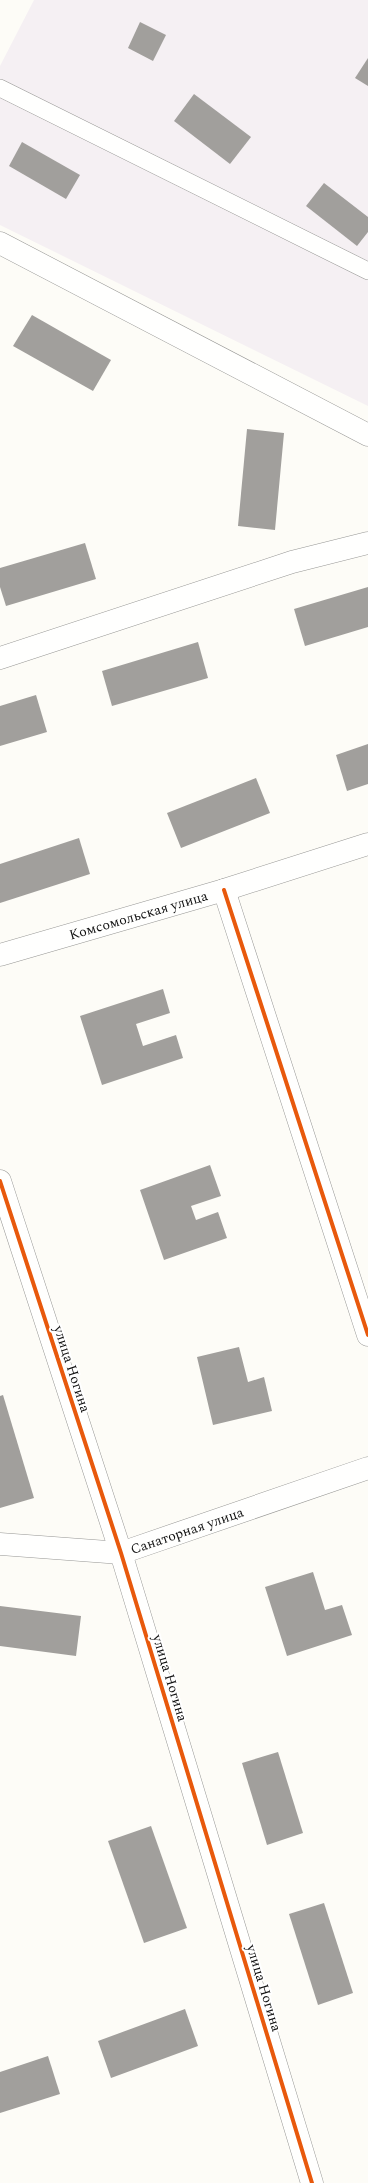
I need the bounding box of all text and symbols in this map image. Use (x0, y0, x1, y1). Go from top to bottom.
street label: Комсомольская улица (66, 885, 210, 945)
street label: улица Ногина (48, 1322, 96, 1415)
street label: Санаторная улица (127, 1501, 246, 1560)
street label: улица Ногина (147, 1631, 193, 1724)
street label: улица Ногина (241, 1941, 287, 2034)

